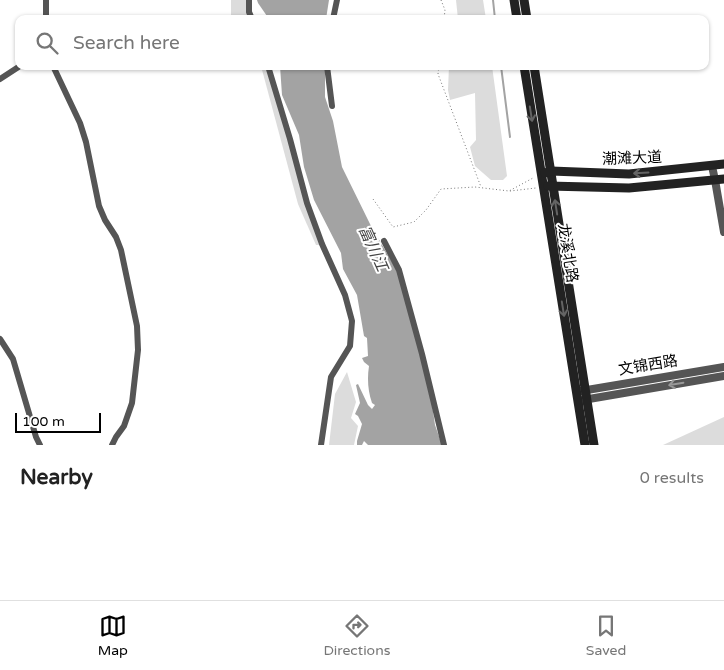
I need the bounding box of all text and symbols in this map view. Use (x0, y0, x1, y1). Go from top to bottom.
search box (15, 15, 709, 70)
icon: search (33, 29, 61, 57)
text: Search here (73, 32, 180, 54)
one-way arrow (527, 106, 537, 122)
street label: 潮滩大道 (602, 148, 662, 168)
one-way arrow (633, 169, 649, 178)
one-way arrow (550, 199, 560, 215)
water label: 富川江 (354, 222, 393, 276)
street label: 龙溪北路 (554, 222, 582, 284)
one-way arrow (559, 301, 569, 317)
street label: 文锦西路 (617, 351, 679, 379)
one-way arrow (668, 379, 684, 389)
scale bar (15, 410, 101, 433)
text: 100 m (22, 413, 65, 430)
text: Nearby (20, 465, 93, 490)
text: 0 results (640, 468, 704, 488)
tab: Map (98, 612, 128, 659)
tab: Directions (323, 612, 390, 659)
tab: Saved (586, 612, 626, 659)

